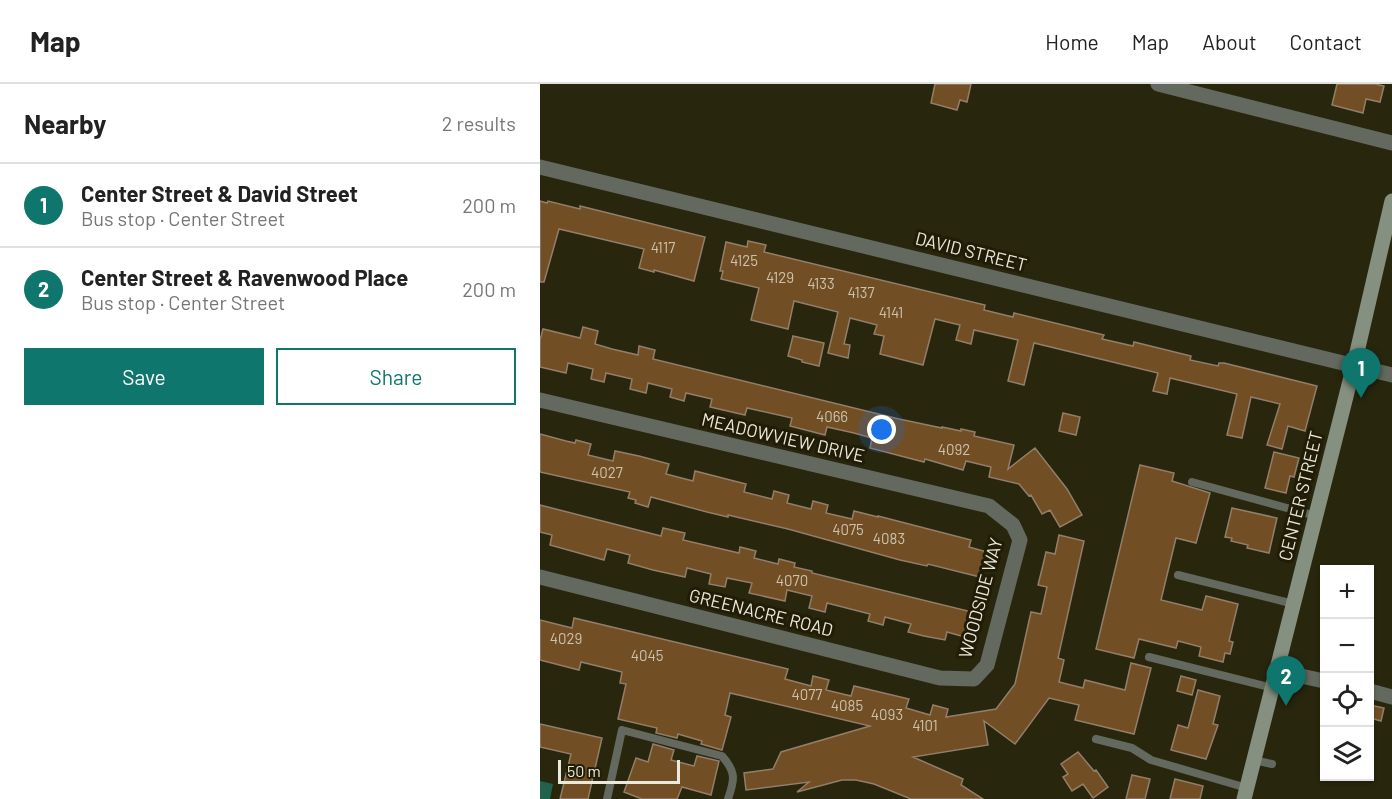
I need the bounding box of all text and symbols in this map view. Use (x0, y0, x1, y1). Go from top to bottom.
text: Map (30, 24, 81, 58)
text: Home (1045, 29, 1099, 54)
text: Map (1132, 29, 1169, 54)
text: About (1202, 29, 1257, 54)
text: Contact (1290, 29, 1362, 54)
text: Nearby (24, 108, 106, 139)
text: 2 results (442, 111, 516, 135)
text: Center Street & David Street (81, 180, 358, 206)
text: 1 (40, 193, 47, 217)
text: 200 m (462, 193, 516, 217)
text: Bus stop · Center Street (81, 206, 285, 230)
street label: DAVID STREET (913, 227, 1029, 276)
house number: 4117 (651, 238, 675, 256)
house number: 4125 (730, 251, 758, 269)
text: Center Street & Ravenwood Place (81, 264, 408, 290)
house number: 4129 (766, 268, 794, 286)
house number: 4133 (807, 274, 835, 292)
text: 2 (38, 277, 49, 301)
text: 200 m (462, 277, 516, 301)
house number: 4137 (848, 283, 874, 301)
text: Bus stop · Center Street (81, 290, 285, 314)
house number: 4141 (879, 303, 903, 321)
button: Save (24, 348, 264, 405)
button: Share (276, 348, 516, 405)
pin: 1 (1342, 348, 1380, 398)
house number: 4066 (816, 407, 848, 425)
street label: MEADOWVIEW DRIVE (700, 408, 867, 466)
your location (867, 415, 896, 444)
street label: CENTER STREET (1273, 428, 1327, 563)
house number: 4092 (938, 440, 970, 458)
house number: 4027 (591, 463, 623, 481)
house number: 4075 (832, 520, 864, 538)
house number: 4083 (873, 529, 905, 547)
street label: WOODSIDE WAY (953, 535, 1007, 660)
map controls (1320, 565, 1374, 781)
button: + (1320, 565, 1374, 619)
house number: 4070 (776, 571, 808, 589)
street label: GREENACRE ROAD (687, 584, 835, 641)
button: − (1320, 619, 1374, 673)
house number: 4029 (550, 629, 582, 647)
house number: 4045 (631, 646, 663, 664)
pin: 2 (1266, 656, 1306, 706)
button: locate (1320, 673, 1374, 727)
house number: 4077 (792, 685, 822, 703)
house number: 4085 (831, 696, 863, 714)
house number: 4093 (871, 705, 903, 723)
house number: 4101 (912, 716, 938, 734)
button: layers (1320, 727, 1374, 781)
scale bar (558, 757, 680, 784)
text: 50 m (567, 761, 601, 780)

